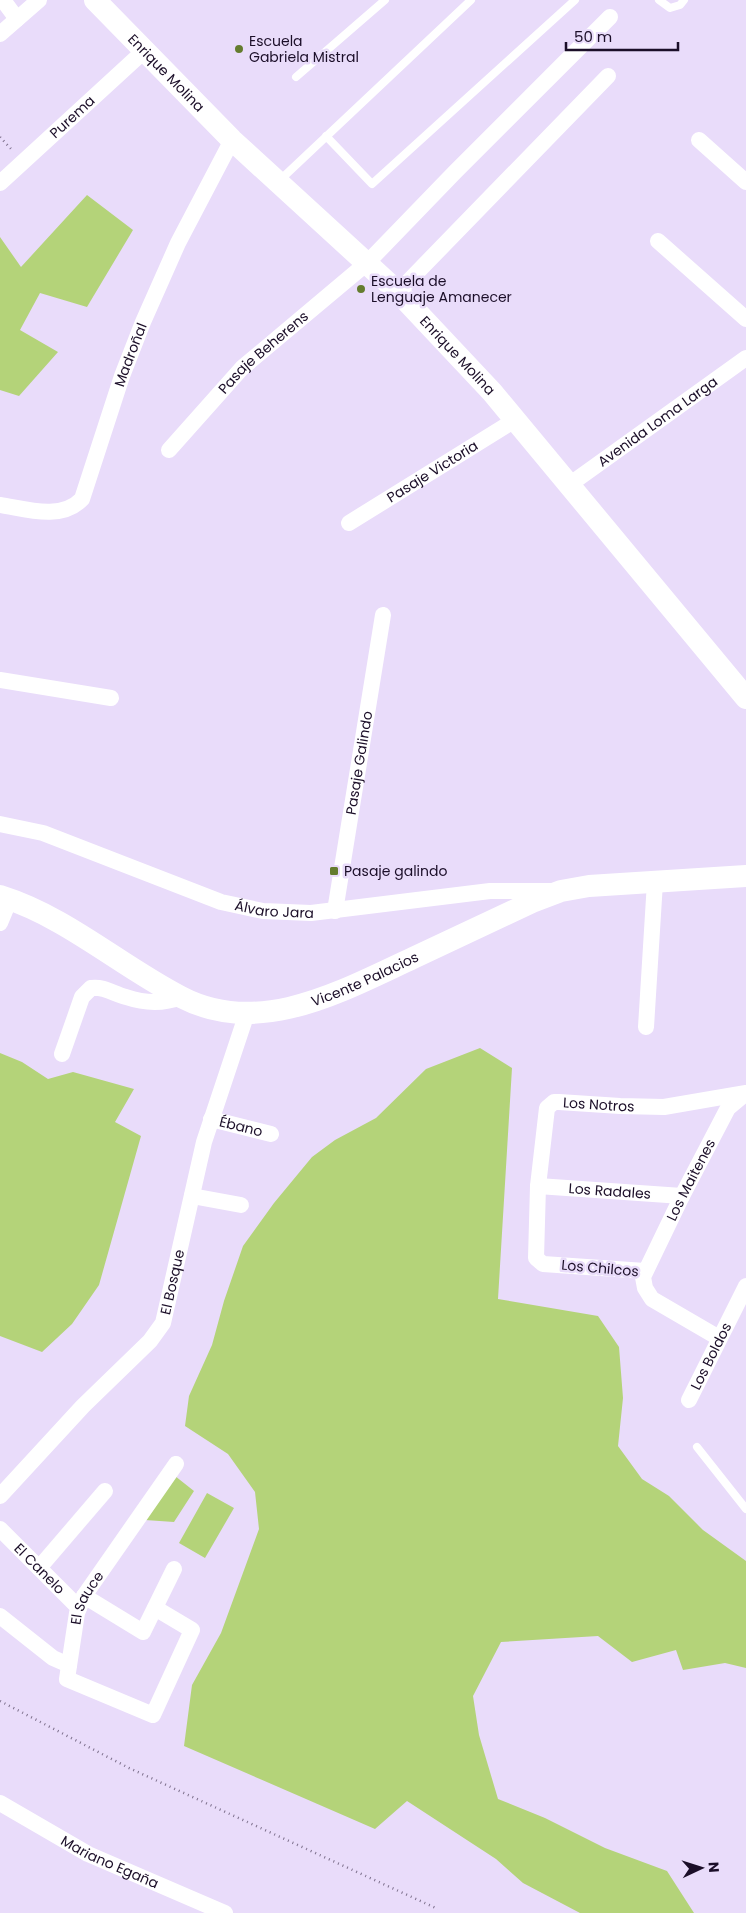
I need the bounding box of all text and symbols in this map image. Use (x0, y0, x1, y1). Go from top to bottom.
scale bar (566, 20, 678, 52)
text: 50 m (574, 26, 612, 47)
street label: Enrique Molina (123, 29, 209, 116)
place label: Escuela Gabriela Mistral (249, 31, 359, 67)
marker: Escuela Gabriela Mistral (233, 43, 245, 55)
street label: Purema (45, 91, 99, 143)
place label: Escuela de Lenguaje Amanecer (371, 271, 512, 307)
marker: Escuela de Lenguaje Amanecer (355, 283, 367, 295)
street label: Pasaje Beherens (214, 306, 313, 398)
street label: Enrique Molina (415, 311, 500, 399)
street label: Madroñal (109, 320, 152, 389)
street label: Avenida Loma Larga (593, 372, 722, 471)
street label: Pasaje Victoria (383, 435, 482, 507)
street label: Pasaje Galindo (341, 709, 377, 816)
place label: Pasaje galindo (344, 861, 447, 881)
marker: Pasaje galindo (328, 865, 340, 877)
street label: Álvaro Jara (233, 895, 314, 923)
street label: Vicente Palacios (309, 947, 422, 1011)
street label: Los Notros (562, 1092, 635, 1116)
street label: Ébano (217, 1111, 265, 1142)
street label: Los Maitenes (661, 1135, 720, 1224)
street label: Los Radales (568, 1178, 652, 1204)
street label: El Bosque (155, 1247, 189, 1317)
street label: Los Chilcos (561, 1255, 639, 1281)
street label: Los Boldos (686, 1319, 736, 1393)
street label: El Canelo (10, 1539, 70, 1599)
street label: El Sauce (65, 1567, 108, 1626)
street label: Mariano Egaña (57, 1830, 162, 1893)
north arrow (676, 1843, 726, 1893)
text: N (704, 1861, 724, 1873)

